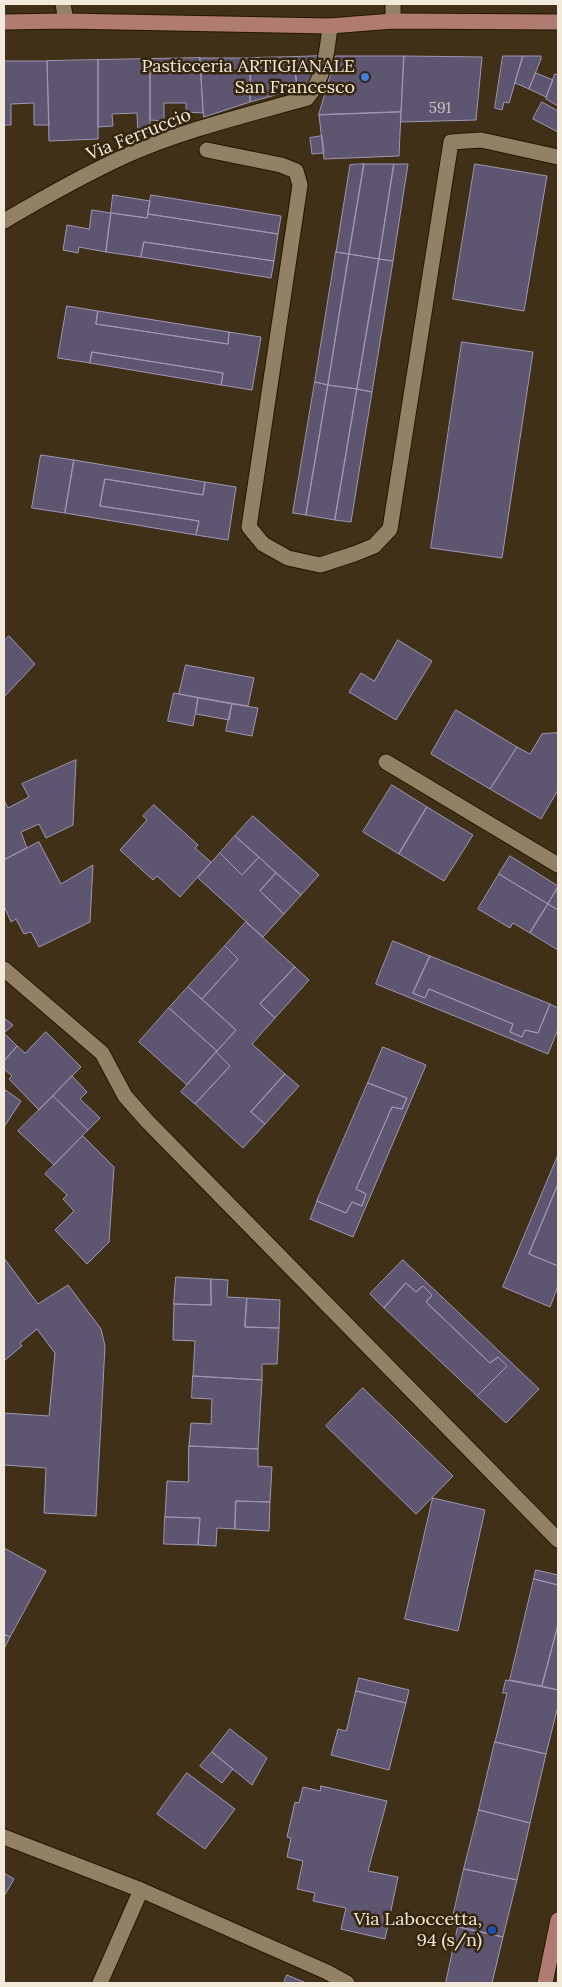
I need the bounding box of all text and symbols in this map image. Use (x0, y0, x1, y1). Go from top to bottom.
place label: Pasticceria ARTIGIANALE San Francesco (141, 56, 355, 98)
marker: Pasticceria ARTIGIANALE San Francesco (359, 71, 371, 83)
house number: 591 (429, 100, 451, 118)
street label: Via Ferruccio (84, 104, 194, 166)
place label: Via Laboccetta, 94 (s/n) (354, 1909, 482, 1952)
marker: Via Laboccetta, 94 (s/n) (486, 1924, 498, 1936)

